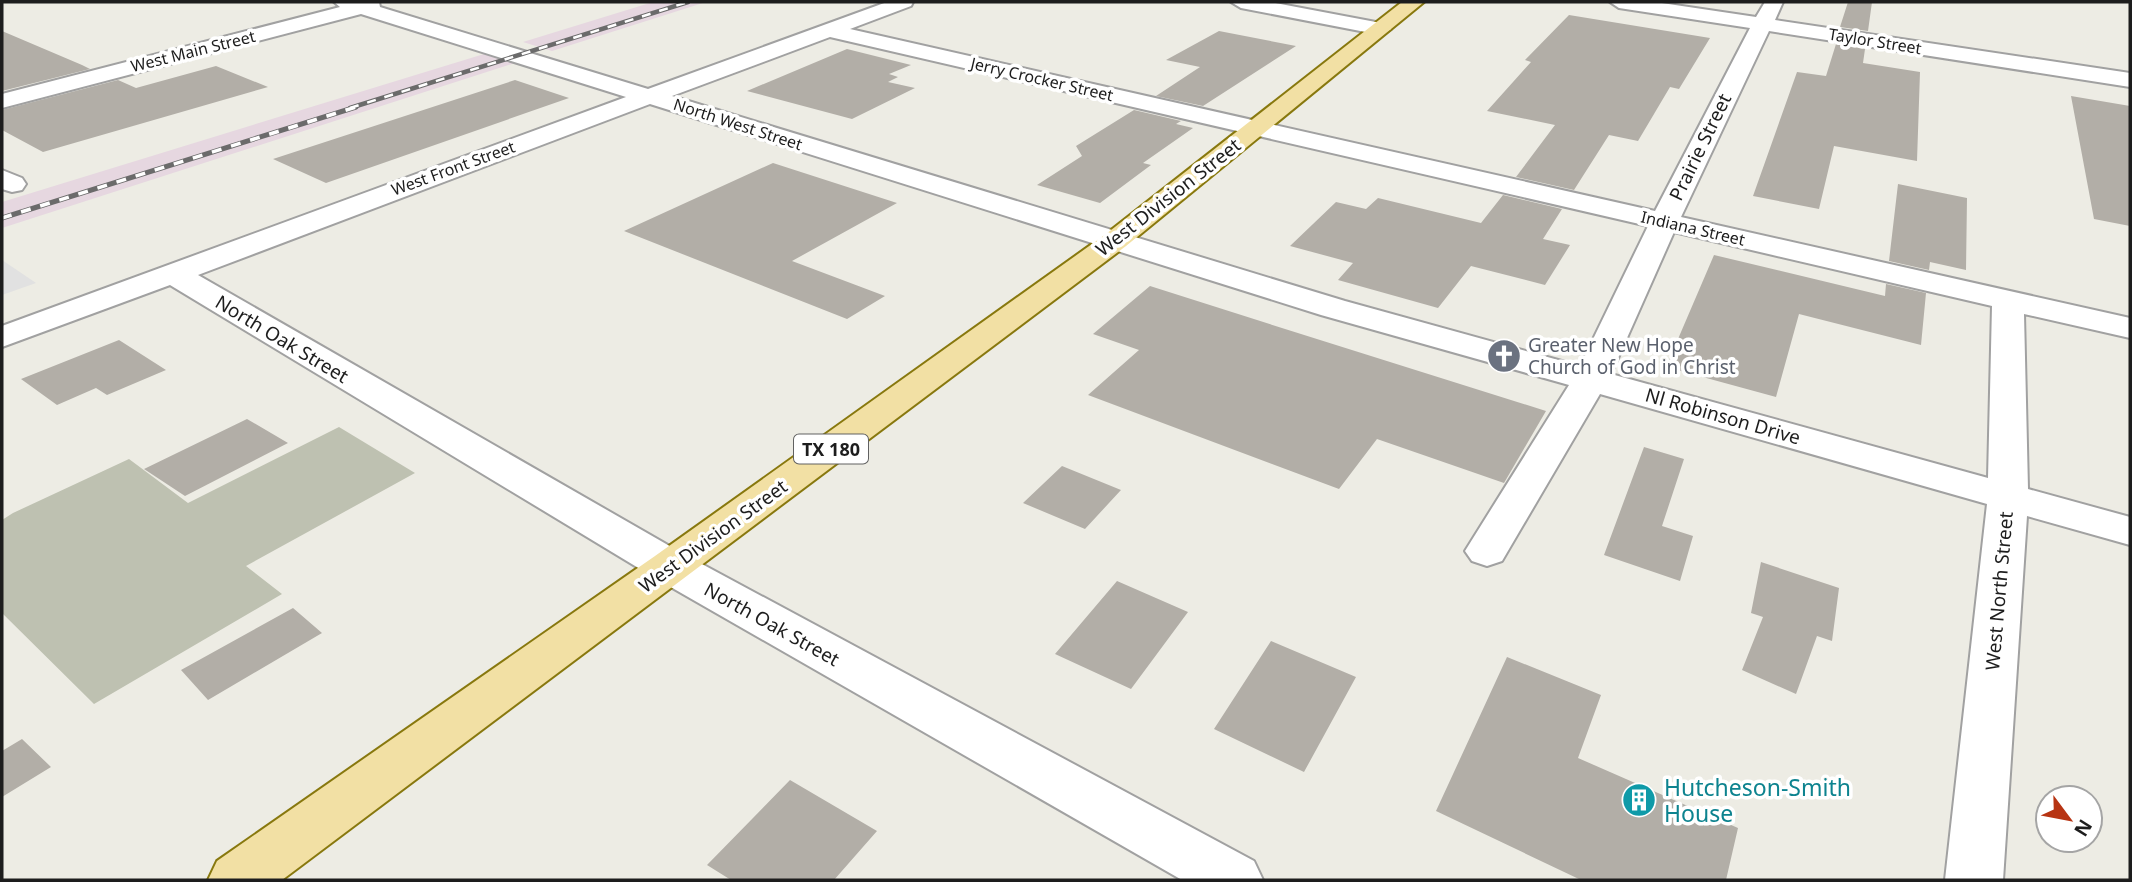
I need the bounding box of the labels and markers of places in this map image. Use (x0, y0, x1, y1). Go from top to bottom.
place label: Greater New Hope Church of God in Christ (1528, 332, 1736, 380)
church icon: Greater New Hope Church of God in Christ (1485, 337, 1523, 375)
place label: Hutcheson-Smith House (1664, 771, 1851, 829)
building icon: Hutcheson-Smith House (1620, 781, 1658, 819)

